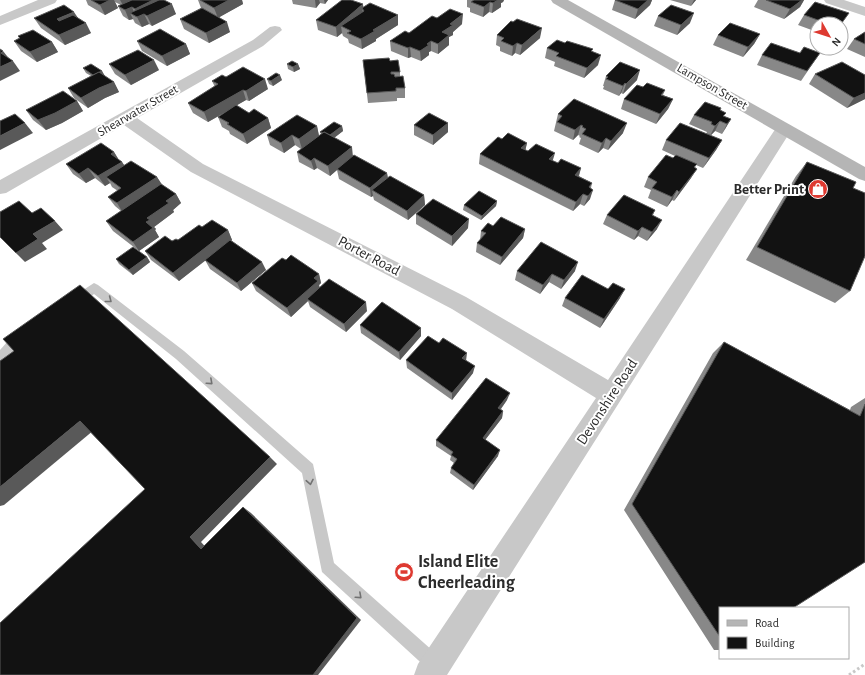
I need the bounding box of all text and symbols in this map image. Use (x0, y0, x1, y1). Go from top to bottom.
north arrow (809, 16, 849, 56)
text: N (830, 36, 843, 48)
street label: Lampson Street (675, 62, 749, 112)
street label: Shearwater Street (96, 83, 180, 139)
shop icon: Better Print (807, 178, 829, 200)
place label: Better Print (733, 182, 804, 197)
street label: Porter Road (336, 233, 403, 279)
one-way arrow (105, 295, 112, 302)
street label: Devonshire Road (574, 356, 640, 447)
one-way arrow (205, 377, 213, 384)
one-way arrow (306, 479, 314, 485)
place label: Island Elite Cheerleading (418, 553, 516, 592)
sports icon: Island Elite Cheerleading (393, 561, 415, 583)
one-way arrow (355, 591, 362, 598)
legend (719, 607, 849, 659)
text: Road (755, 617, 779, 629)
text: Building (755, 637, 795, 649)

